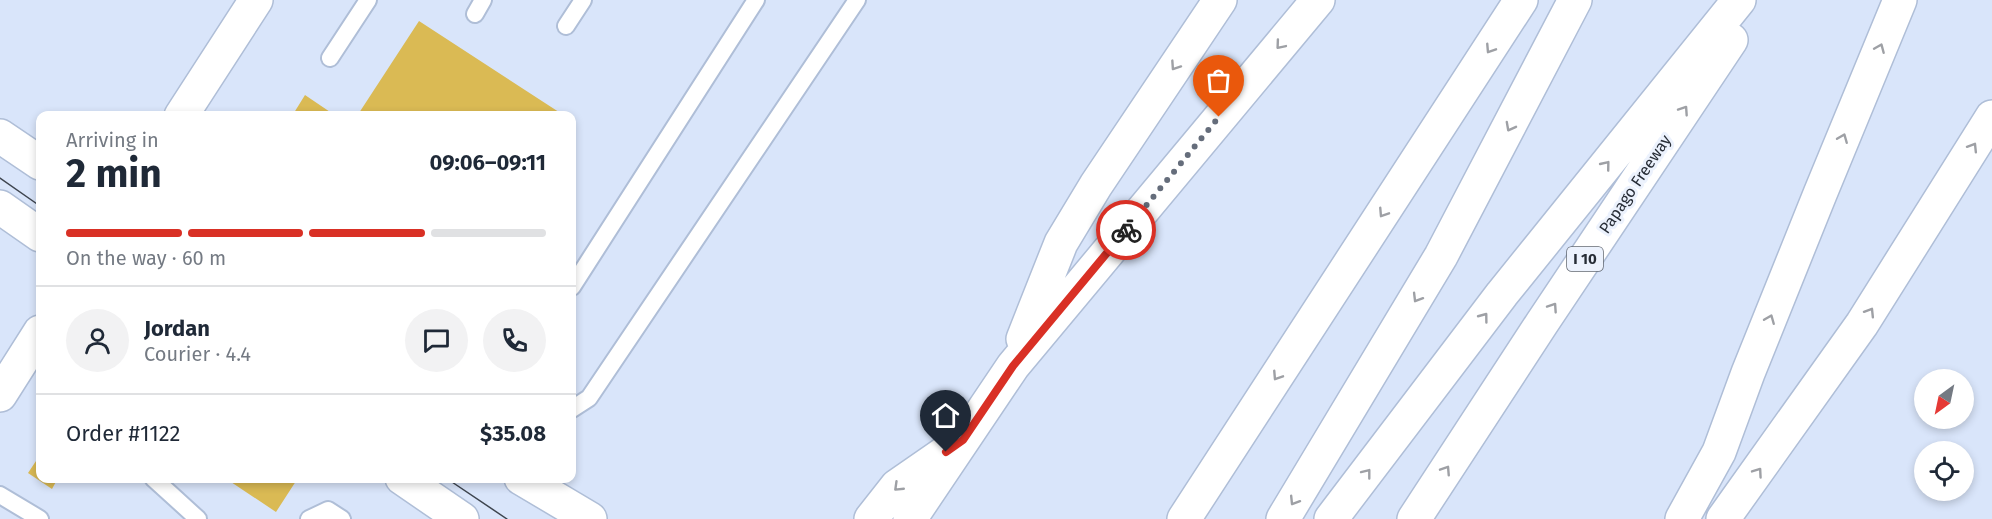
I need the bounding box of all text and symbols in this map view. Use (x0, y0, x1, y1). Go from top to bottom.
one-way arrow (1276, 38, 1287, 49)
one-way arrow (1485, 43, 1497, 53)
one-way arrow (1873, 44, 1885, 55)
pin (1193, 55, 1244, 117)
one-way arrow (1171, 59, 1182, 70)
icon: bag (1202, 64, 1235, 97)
one-way arrow (1677, 105, 1688, 116)
one-way arrow (1506, 120, 1517, 131)
text: Arriving in (66, 128, 159, 152)
street label: Papago Freeway (1595, 131, 1675, 237)
one-way arrow (1836, 133, 1848, 144)
one-way arrow (1966, 143, 1978, 153)
text: 09:06–09:11 (430, 149, 546, 176)
text: 2 min (66, 151, 162, 197)
one-way arrow (1599, 160, 1610, 171)
courier (1096, 200, 1156, 260)
one-way arrow (1380, 206, 1391, 217)
icon: bike (1110, 214, 1143, 247)
text: On the way · 60 m (66, 246, 226, 270)
road number: I 10 (1567, 247, 1603, 271)
one-way arrow (1412, 292, 1424, 302)
one-way arrow (1546, 302, 1557, 313)
one-way arrow (1862, 308, 1874, 318)
button: person (66, 309, 129, 372)
button: chat (405, 309, 468, 372)
button: phone (483, 309, 546, 372)
one-way arrow (1477, 313, 1488, 324)
one-way arrow (1763, 314, 1775, 325)
text: Jordan (144, 315, 210, 342)
text: Courier · 4.4 (144, 342, 251, 366)
one-way arrow (1273, 369, 1284, 380)
north arrow (1914, 369, 1974, 429)
map controls (1914, 369, 1974, 501)
pin (920, 390, 971, 452)
icon: home (929, 399, 962, 432)
text: Order #1122 (66, 420, 180, 447)
text: $35.08 (480, 420, 546, 447)
button: locate (1914, 441, 1974, 501)
one-way arrow (1439, 466, 1450, 477)
one-way arrow (1751, 467, 1762, 478)
one-way arrow (1360, 468, 1371, 479)
one-way arrow (895, 480, 905, 491)
one-way arrow (1289, 495, 1301, 505)

